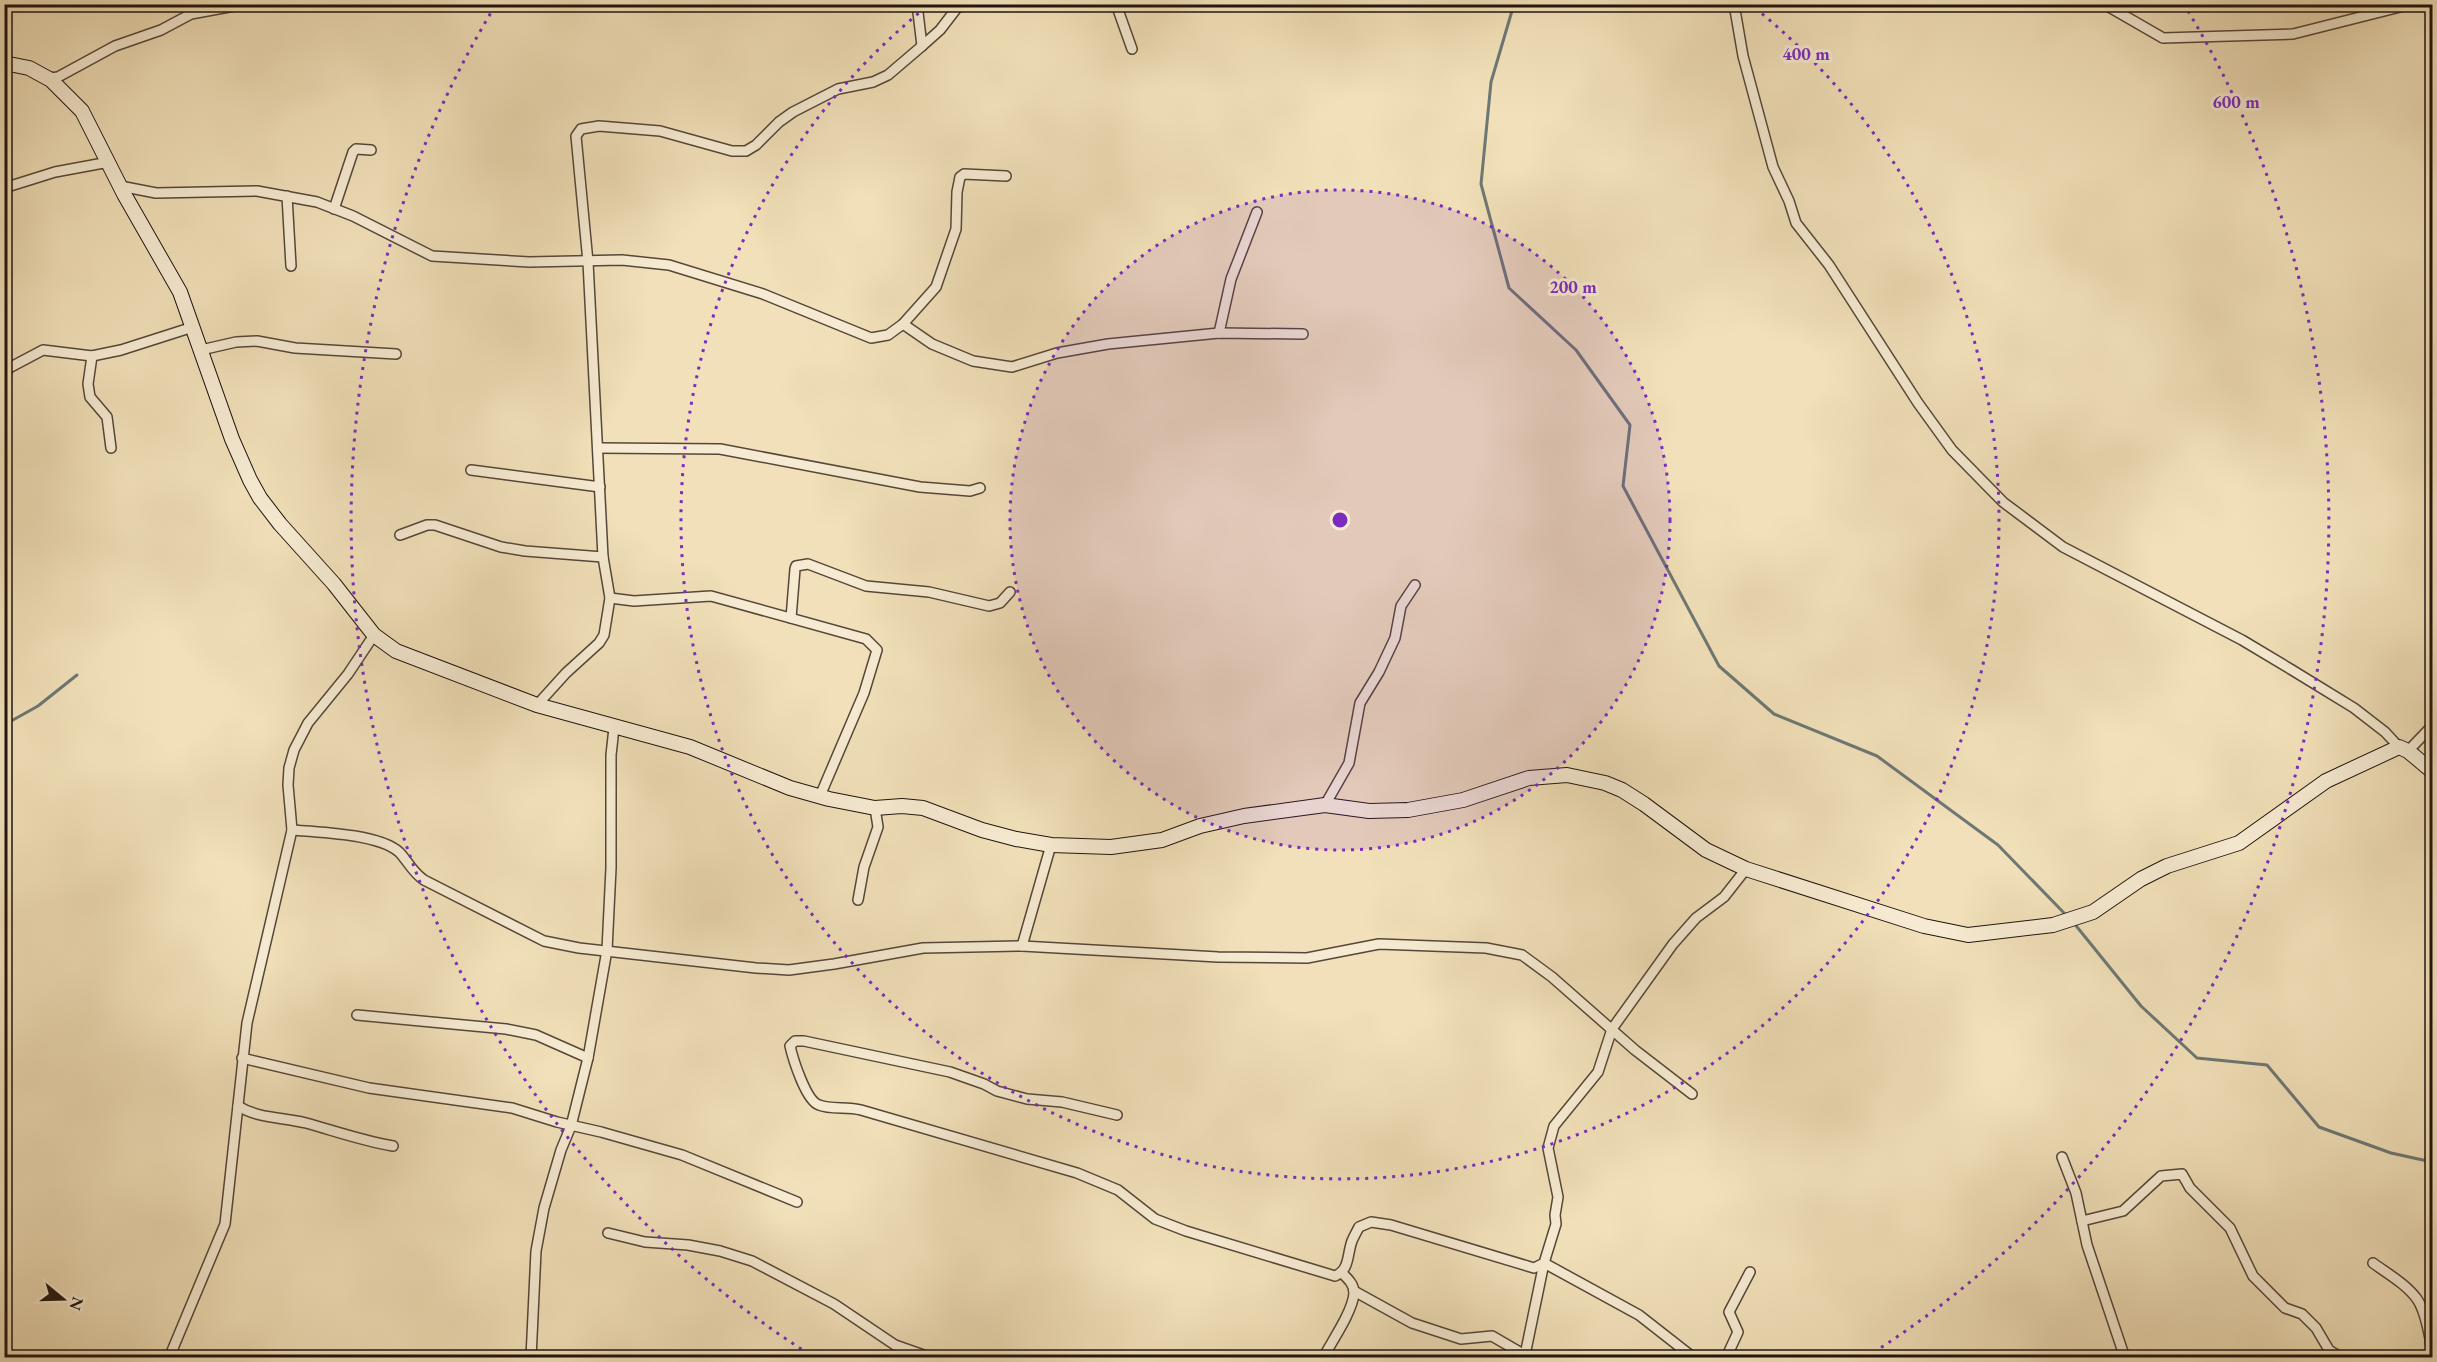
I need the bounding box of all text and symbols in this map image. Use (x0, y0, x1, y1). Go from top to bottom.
text: 400 m (1782, 42, 1830, 65)
text: 600 m (2212, 90, 2260, 113)
text: 200 m (1549, 275, 1597, 298)
centre of rings (1330, 510, 1350, 530)
north arrow (33, 1269, 93, 1329)
text: N (65, 1294, 89, 1313)

